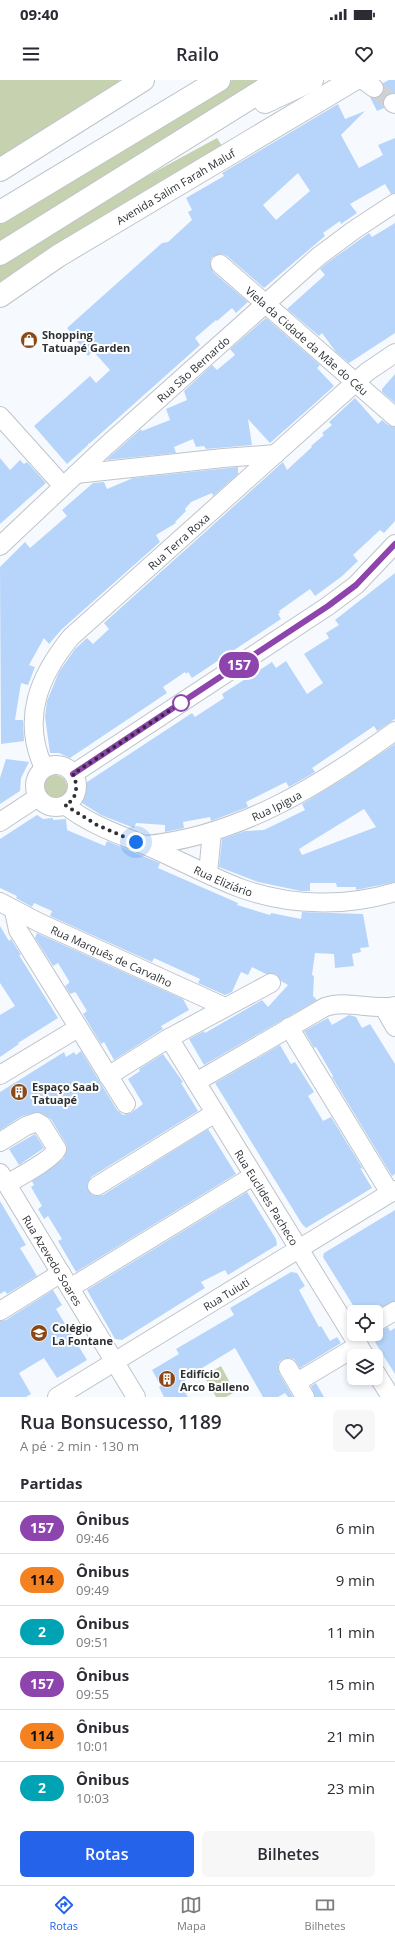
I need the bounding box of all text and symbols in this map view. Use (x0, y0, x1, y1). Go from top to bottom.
text: 09:40 (20, 4, 59, 24)
text: Railo (176, 42, 219, 66)
icon: menu (20, 43, 42, 65)
icon: heart (353, 43, 375, 65)
street label: Avenida Salim Farah Maluf (113, 144, 239, 227)
street label: Viela da Cidade da Mãe do Céu (243, 283, 372, 398)
place label: Shopping Tatuapé Garden (42, 327, 130, 355)
shop icon: Shopping Tatuapé Garden (19, 330, 39, 350)
street label: Rua São Bernardo (153, 332, 233, 405)
street label: Rua Terra Roxa (144, 509, 212, 573)
line badge: 157 (216, 652, 262, 678)
text: 157 (227, 655, 251, 674)
unlabelled marker (172, 694, 190, 712)
street label: Rua Ipigua (249, 786, 304, 824)
your location (126, 832, 146, 852)
street label: Rua Eliziário (192, 862, 255, 899)
street label: Rua Marquês de Carvalho (49, 921, 175, 990)
place label: Espaço Saab Tatuapé (32, 1079, 99, 1107)
building icon: Espaço Saab Tatuapé (9, 1082, 29, 1102)
street label: Rua Euclides Pacheco (232, 1146, 303, 1248)
street label: Rua Azevedo Soares (20, 1212, 86, 1308)
street label: Rua Tuiuti (200, 1274, 252, 1313)
map controls (347, 1305, 383, 1385)
button: locate (347, 1305, 383, 1341)
place label: Colégio La Fontane (52, 1320, 113, 1348)
school or university icon: Colégio La Fontane (29, 1323, 49, 1343)
button: layers (347, 1349, 383, 1385)
place label: Edifício Arco Balleno (180, 1366, 249, 1394)
building icon: Edifício Arco Balleno (157, 1369, 177, 1389)
text: Rua Bonsucesso, 1189 (20, 1409, 222, 1435)
button: heart (333, 1410, 375, 1452)
text: A pé · 2 min · 130 m (20, 1437, 139, 1455)
text: Partidas (20, 1473, 82, 1493)
text: Ônibus (76, 1509, 129, 1529)
text: 157 (30, 1518, 54, 1537)
text: 6 min (336, 1518, 375, 1538)
text: 09:46 (76, 1529, 109, 1547)
text: Ônibus (76, 1561, 129, 1581)
text: 114 (30, 1570, 54, 1589)
text: 9 min (336, 1570, 375, 1590)
text: 09:49 (76, 1581, 109, 1599)
text: Ônibus (76, 1613, 129, 1633)
text: 2 (38, 1622, 46, 1641)
text: 11 min (327, 1622, 375, 1642)
text: 09:51 (76, 1633, 109, 1651)
text: Ônibus (76, 1665, 129, 1685)
text: 157 (30, 1674, 54, 1693)
text: 15 min (327, 1674, 375, 1694)
text: 09:55 (76, 1685, 109, 1703)
text: Ônibus (76, 1717, 129, 1737)
text: 114 (30, 1726, 54, 1745)
text: 21 min (327, 1726, 375, 1746)
text: 10:01 (76, 1737, 109, 1755)
text: Ônibus (76, 1769, 129, 1789)
text: 2 (38, 1778, 46, 1797)
text: 23 min (327, 1778, 375, 1798)
text: 10:03 (76, 1789, 109, 1807)
button: Rotas (20, 1831, 194, 1877)
button: Bilhetes (202, 1831, 375, 1877)
tab: Rotas (49, 1894, 78, 1933)
tab: Mapa (177, 1894, 206, 1933)
tab: Bilhetes (305, 1894, 346, 1933)

